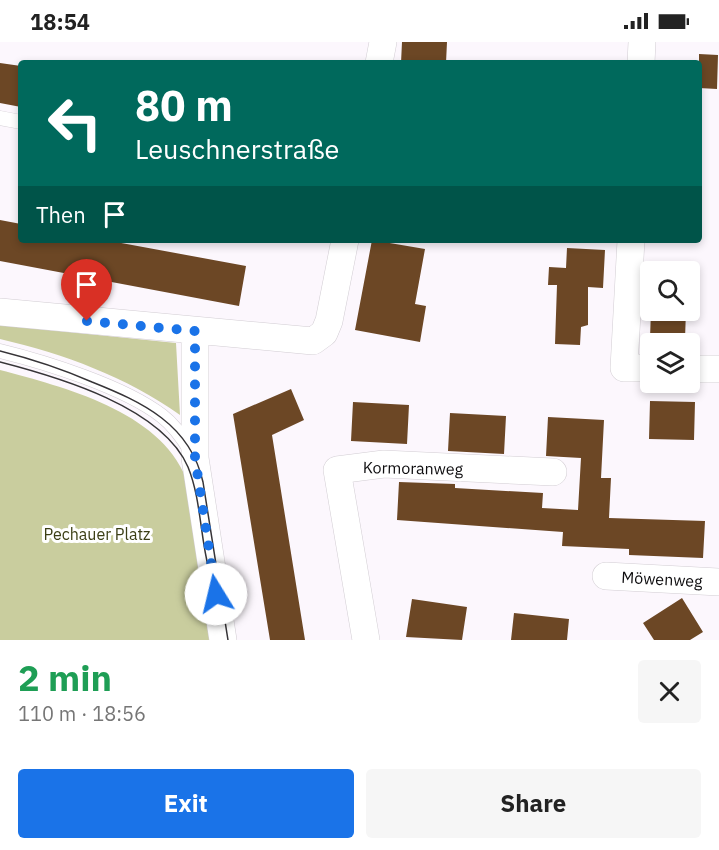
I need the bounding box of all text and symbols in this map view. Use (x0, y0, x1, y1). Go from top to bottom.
text: 18:54 (30, 7, 90, 36)
text: 80 m (135, 78, 233, 133)
icon: left (36, 84, 114, 162)
text: Leuschnerstraße (135, 131, 339, 166)
icon: arrive (98, 198, 131, 231)
text: Then (36, 200, 86, 229)
pin (61, 259, 112, 321)
map controls (640, 261, 700, 393)
button: search (640, 261, 700, 321)
icon: arrive (70, 268, 103, 301)
button: layers (640, 333, 700, 393)
street label: Kormoranweg (363, 457, 464, 479)
park label: Pechauer Platz (44, 524, 151, 544)
position arrow (184, 562, 248, 626)
street label: Möwenweg (621, 567, 704, 591)
text: 2 min (18, 654, 112, 701)
button: close (638, 660, 701, 723)
text: 110 m · 18:56 (18, 700, 146, 727)
button: Exit (18, 769, 354, 838)
button: Share (366, 769, 701, 838)

